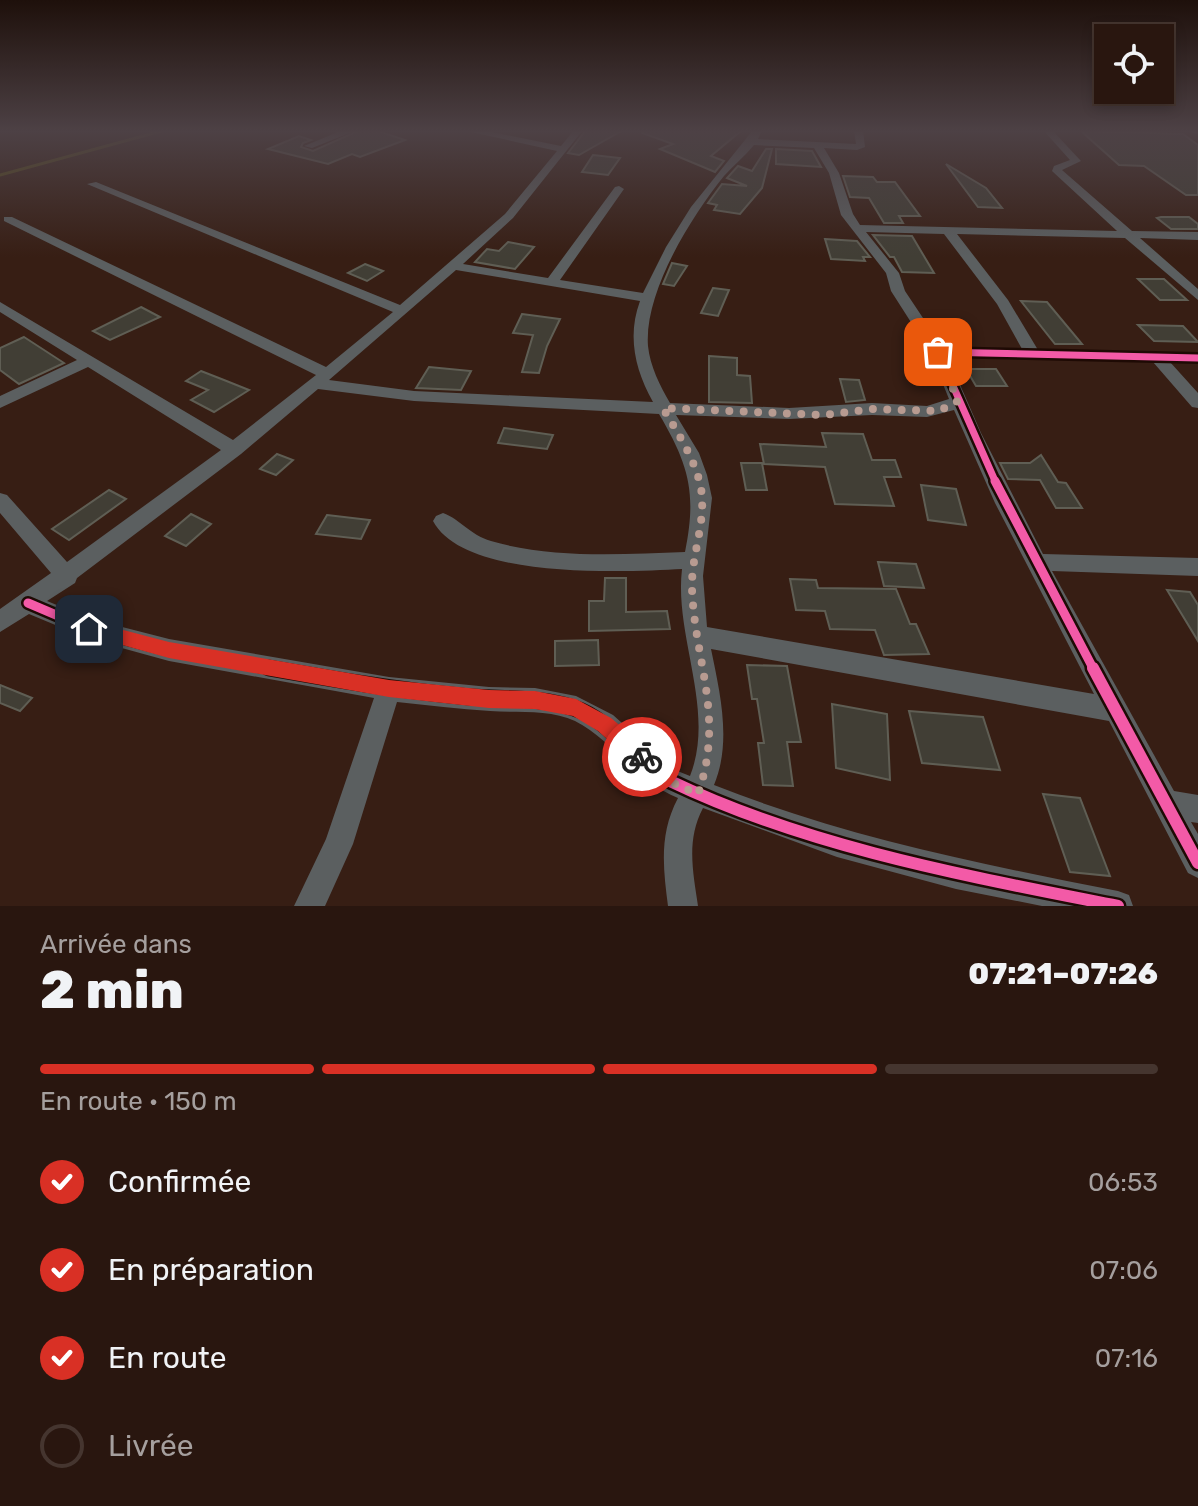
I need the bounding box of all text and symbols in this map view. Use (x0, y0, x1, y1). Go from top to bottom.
map controls (1094, 24, 1174, 104)
button: locate (1094, 24, 1174, 104)
pin (904, 318, 972, 386)
icon: bag (916, 330, 960, 374)
pin (55, 595, 123, 663)
icon: home (67, 607, 111, 651)
courier (602, 717, 682, 797)
icon: bike (620, 735, 664, 779)
text: Arrivée dans (40, 929, 192, 960)
text: 07:21–07:26 (968, 956, 1158, 992)
text: 2 min (40, 959, 184, 1021)
text: En route · 150 m (40, 1086, 237, 1117)
icon: check (40, 1160, 84, 1204)
text: Confirmée (108, 1164, 251, 1200)
text: 06:53 (1088, 1167, 1158, 1198)
icon: check (40, 1248, 84, 1292)
text: En préparation (108, 1252, 314, 1288)
text: 07:06 (1089, 1255, 1158, 1286)
icon: check (40, 1336, 84, 1380)
text: En route (108, 1340, 227, 1376)
text: 07:16 (1095, 1343, 1158, 1374)
text: Livrée (108, 1428, 193, 1464)

